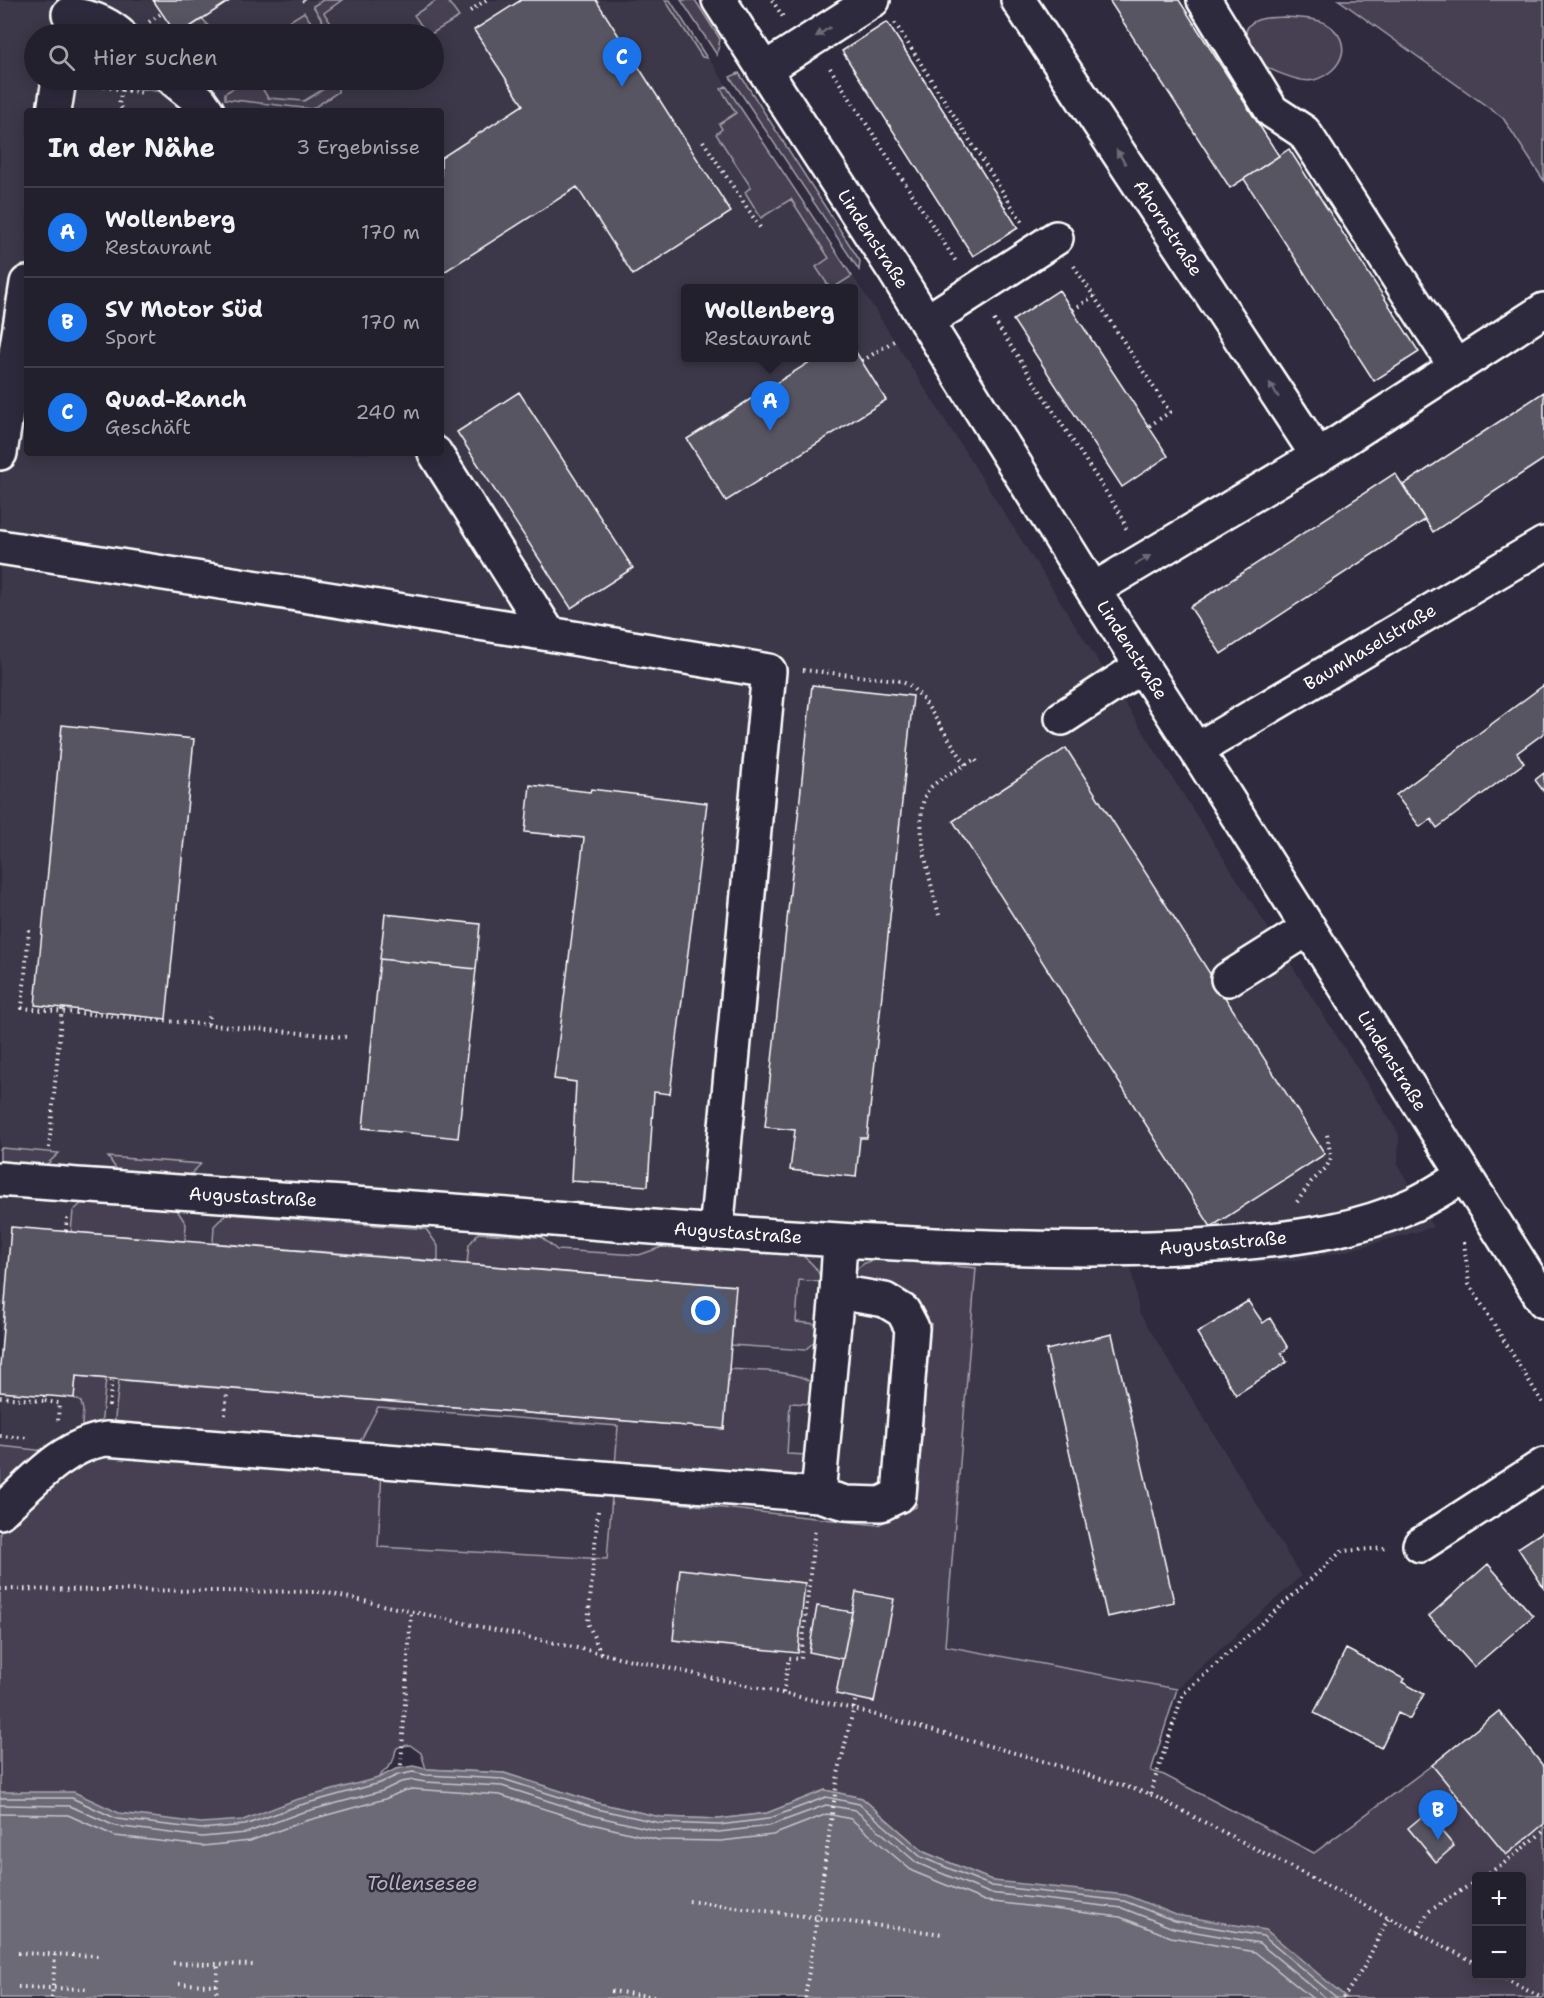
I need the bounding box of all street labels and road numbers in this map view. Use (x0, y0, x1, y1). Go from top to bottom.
street label: Ahornstraße (1128, 175, 1208, 281)
street label: Lindenstraße (832, 185, 914, 293)
street label: Lindenstraße (1091, 596, 1173, 704)
street label: Baumhaselstraße (1299, 598, 1441, 696)
street label: Lindenstraße (1352, 1006, 1432, 1116)
street label: Augustastraße (188, 1182, 318, 1212)
street label: Augustastraße (673, 1217, 803, 1249)
street label: Augustastraße (1158, 1225, 1288, 1261)

